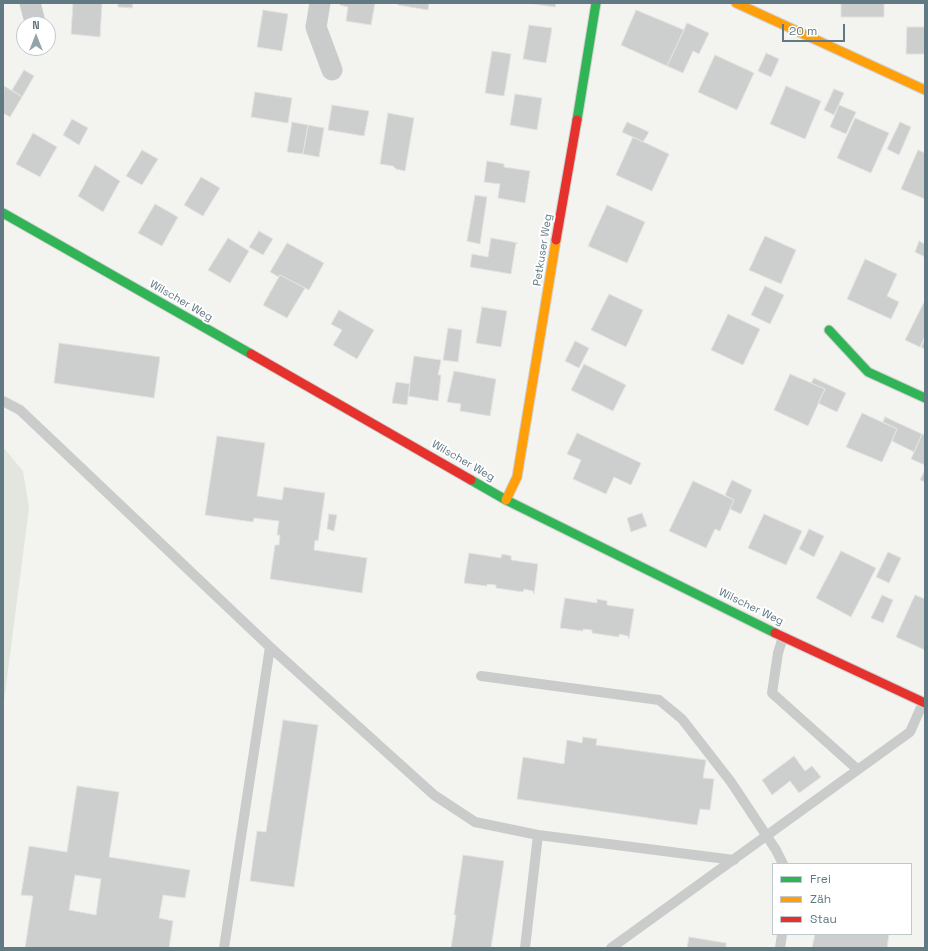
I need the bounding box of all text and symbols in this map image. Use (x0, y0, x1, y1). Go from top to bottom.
north arrow (16, 16, 56, 56)
scale bar (784, 16, 847, 42)
text: N (32, 18, 40, 32)
text: 20 m (789, 23, 817, 39)
street label: Petkuser Weg (531, 213, 555, 287)
street label: Wilscher Weg (147, 278, 215, 324)
street label: Wilscher Weg (429, 438, 497, 484)
street label: Wilscher Weg (716, 586, 786, 628)
legend (772, 863, 912, 935)
text: Frei (810, 871, 831, 887)
text: Zäh (810, 891, 831, 907)
text: Stau (810, 911, 837, 927)

